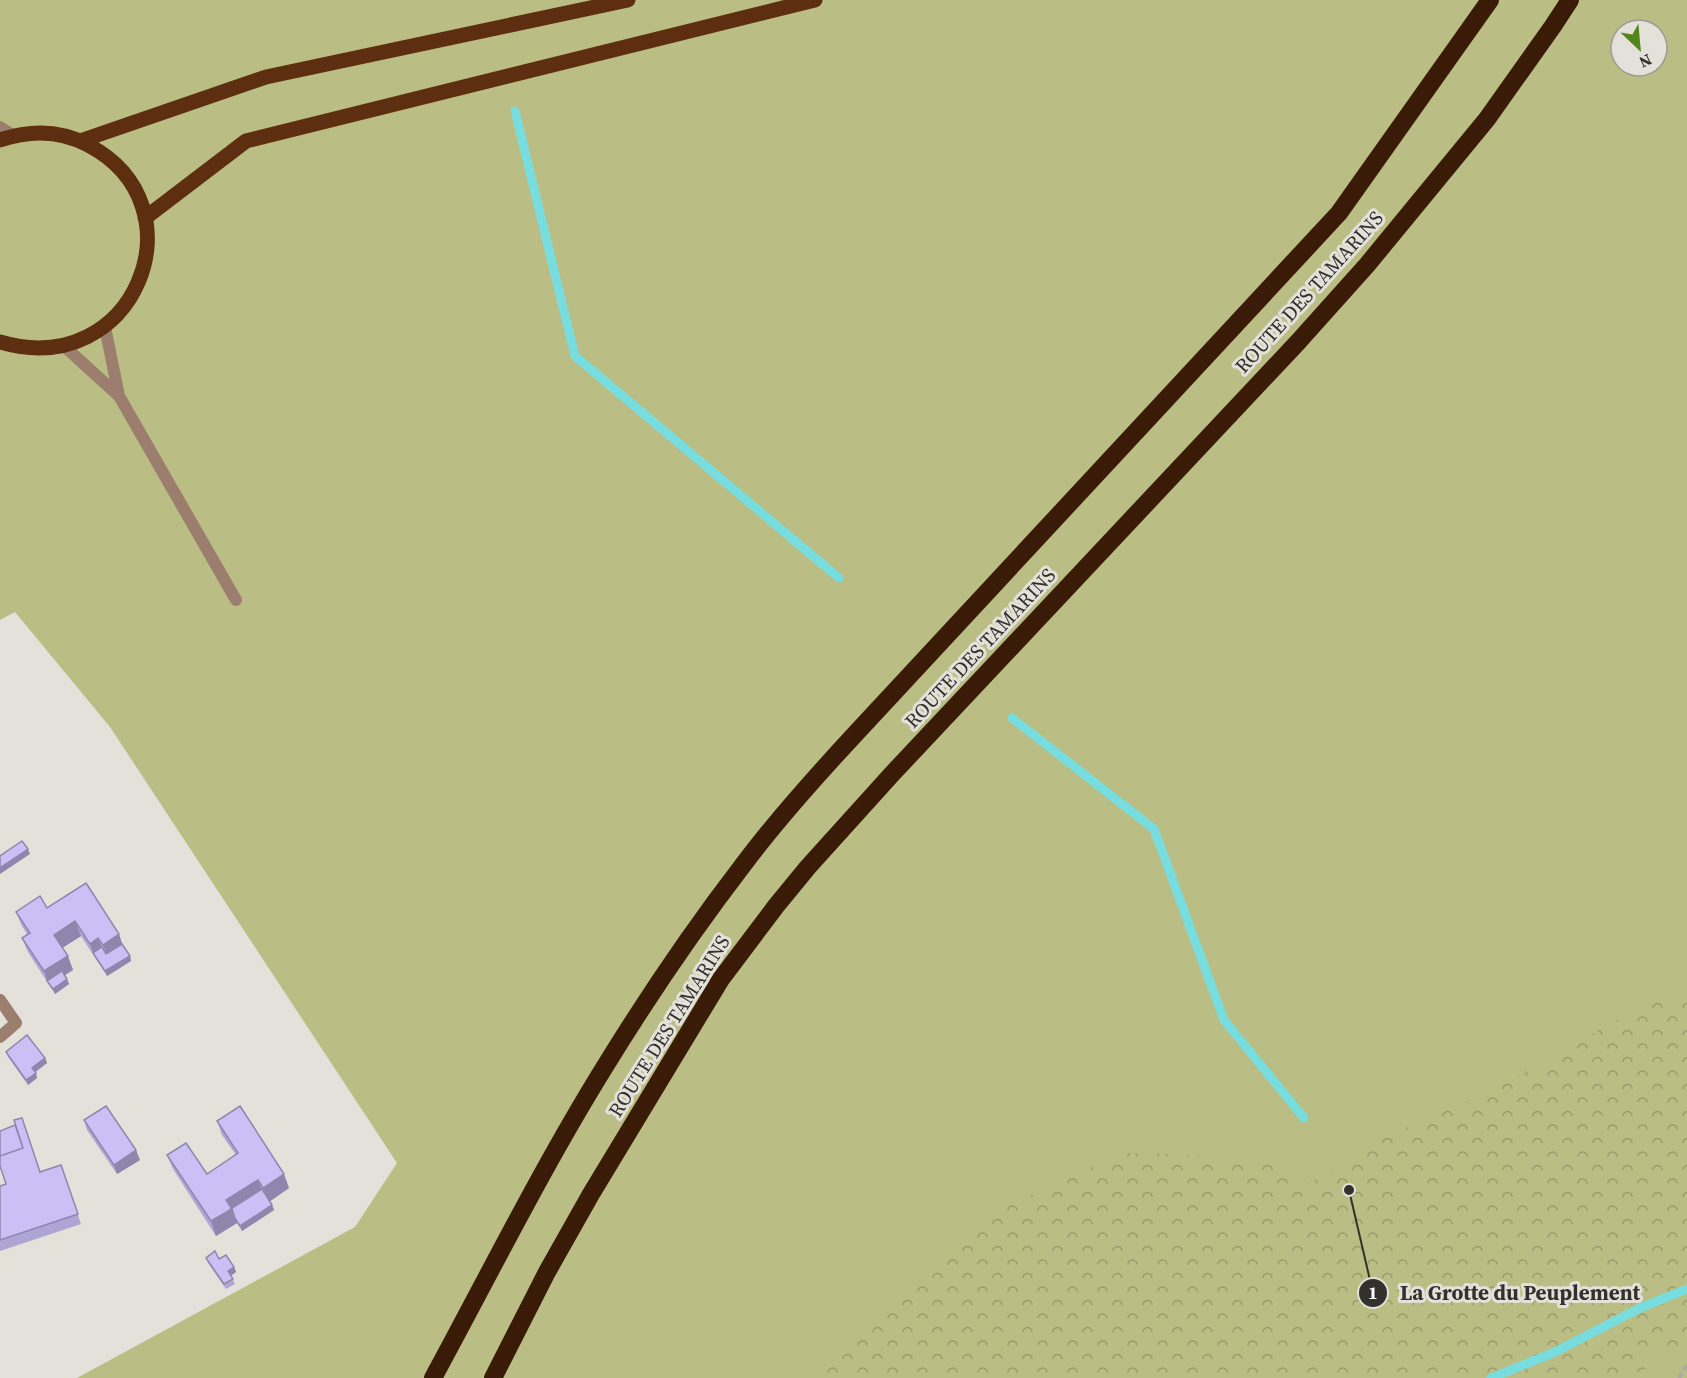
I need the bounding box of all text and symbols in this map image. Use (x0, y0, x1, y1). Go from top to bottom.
north arrow (1609, 18, 1669, 78)
text: N (1635, 49, 1656, 74)
street label: ROUTE DES TAMARINS (1228, 205, 1390, 379)
street label: ROUTE DES TAMARINS (898, 562, 1062, 734)
street label: ROUTE DES TAMARINS (602, 930, 736, 1122)
callout: La Grotte du Peuplement (1358, 1273, 1652, 1312)
text: La Grotte du Peuplement (1400, 1278, 1640, 1307)
text: 1 (1368, 1280, 1378, 1305)

